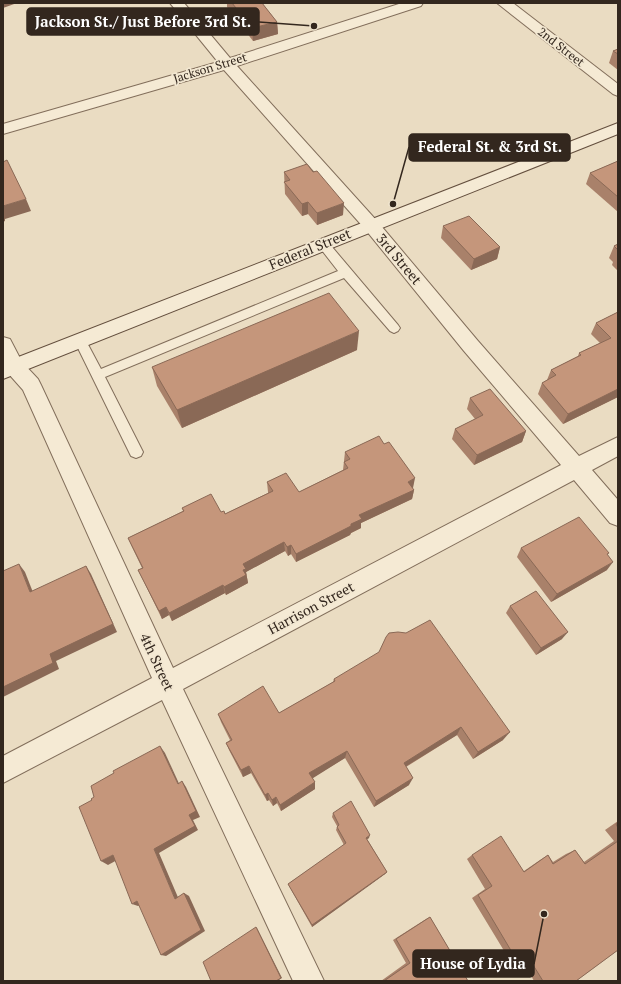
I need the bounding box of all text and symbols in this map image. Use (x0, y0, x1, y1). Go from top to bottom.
callout: Jackson St./ Just Before 3rd St. (27, 8, 259, 35)
text: Jackson St./ Just Before 3rd St. (35, 11, 251, 31)
street label: 2nd Street (535, 24, 588, 70)
street label: Jackson Street (171, 49, 249, 86)
callout: Federal St. & 3rd St. (409, 134, 570, 161)
text: Federal St. & 3rd St. (418, 136, 562, 156)
street label: Federal Street (266, 223, 354, 274)
street label: 3rd Street (372, 229, 427, 289)
street label: Harrison Street (264, 576, 358, 638)
street label: 4th Street (136, 630, 179, 694)
callout: House of Lydia (413, 950, 534, 977)
text: House of Lydia (420, 953, 526, 973)

